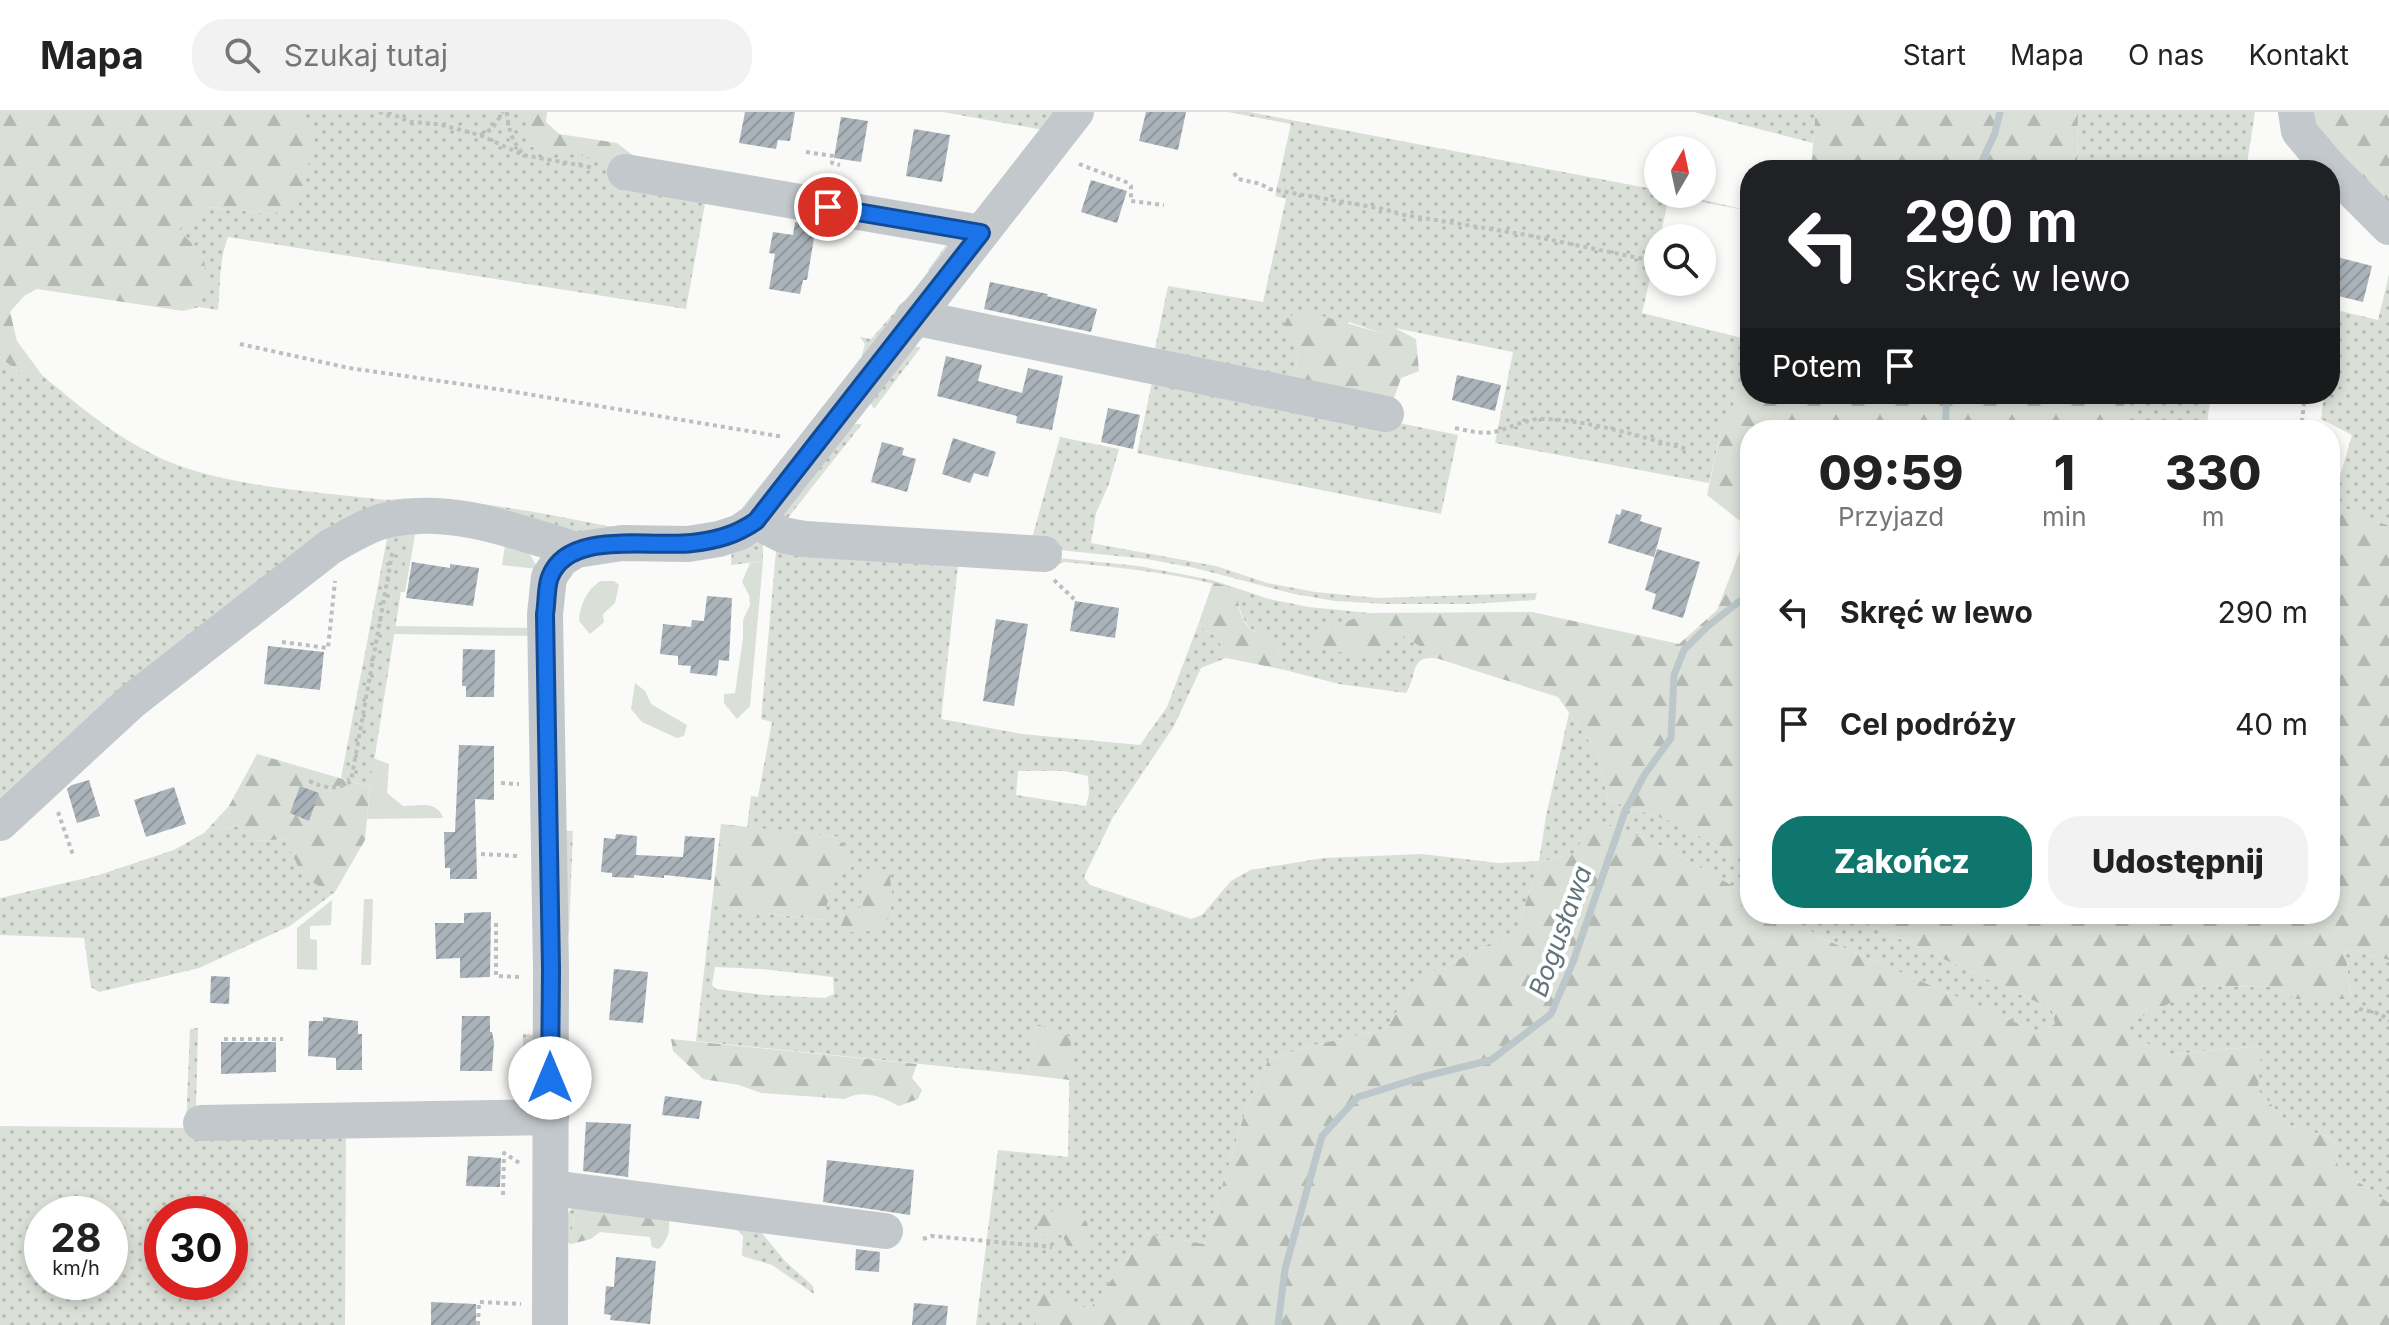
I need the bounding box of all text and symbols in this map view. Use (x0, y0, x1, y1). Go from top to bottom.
search box (192, 19, 752, 91)
text: Mapa (40, 32, 144, 78)
icon: search (220, 33, 264, 77)
text: Szukaj tutaj (284, 37, 448, 73)
text: Start (1903, 38, 1966, 72)
text: Mapa (2010, 38, 2084, 72)
text: O nas (2128, 38, 2204, 72)
text: Kontakt (2248, 38, 2349, 72)
north arrow (1644, 136, 1716, 208)
map controls (1644, 136, 1716, 296)
pin (794, 173, 862, 241)
icon: arrive (806, 185, 850, 229)
text: 290 m (1904, 188, 2078, 256)
icon: left (1772, 192, 1876, 296)
button: search (1644, 224, 1716, 296)
text: Skręć w lewo (1904, 256, 2131, 300)
icon: arrive (1878, 344, 1922, 388)
text: Potem (1772, 348, 1862, 384)
text: 09:59 (1819, 443, 1964, 502)
text: 1 (2054, 443, 2075, 502)
text: 330 (2165, 443, 2261, 502)
text: Przyjazd (1838, 501, 1944, 532)
text: min (2042, 501, 2087, 532)
text: m (2202, 501, 2225, 532)
icon: left (1772, 590, 1816, 634)
text: Skręć w lewo (1840, 594, 2033, 630)
text: 290 m (2217, 594, 2308, 630)
icon: arrive (1772, 702, 1816, 746)
text: Cel podróży (1840, 706, 2016, 742)
text: 40 m (2235, 706, 2308, 742)
button: Zakończ (1772, 816, 2032, 908)
button: Udostępnij (2048, 816, 2308, 908)
water label: Bogusława (1522, 861, 1598, 1001)
position arrow (508, 1036, 592, 1120)
speed limit sign: 30 (144, 1196, 248, 1300)
text: 28 (50, 1213, 102, 1262)
text: km/h (52, 1256, 100, 1280)

